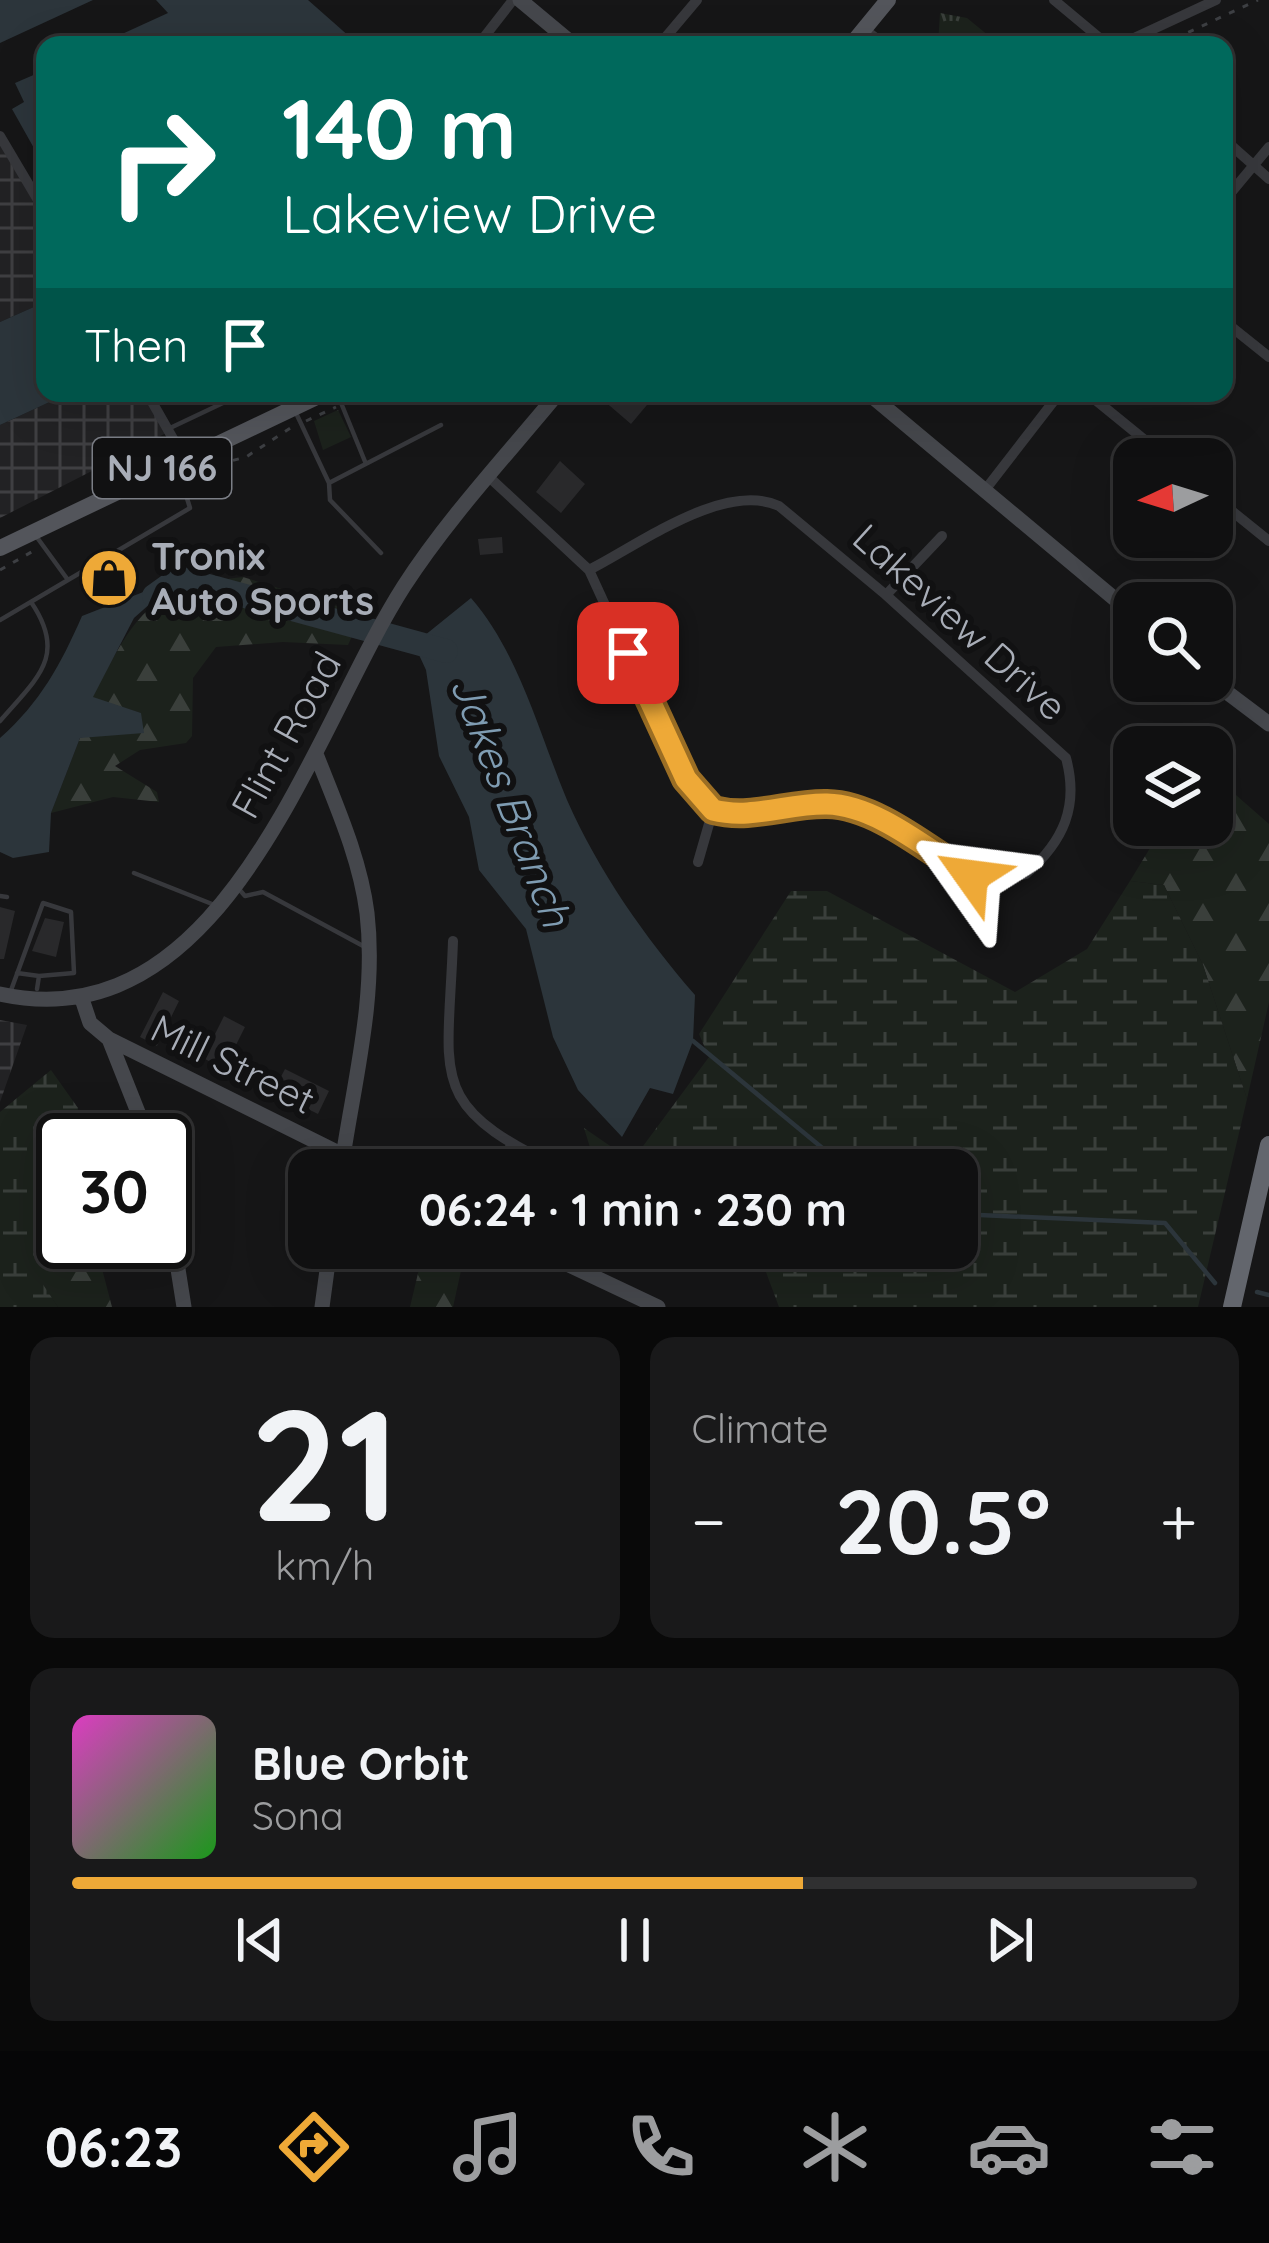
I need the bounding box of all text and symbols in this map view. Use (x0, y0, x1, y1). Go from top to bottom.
text: 140 m (282, 75, 517, 180)
icon: right (84, 84, 240, 240)
text: Lakeview Drive (282, 179, 657, 247)
icon: arrive (212, 312, 278, 378)
text: Then (84, 317, 188, 373)
road number: NJ 166 (93, 438, 231, 498)
north arrow (1113, 438, 1233, 558)
map controls (1113, 438, 1233, 846)
street label: Lakeview Drive (843, 513, 1077, 731)
place label: Tronix Auto Sports (151, 531, 374, 625)
shop icon: Tronix Auto Sports (78, 547, 140, 609)
button: search (1113, 582, 1233, 702)
pin (577, 602, 679, 704)
icon: arrive (595, 620, 661, 686)
street label: Flint Road (220, 643, 351, 826)
water label: Jakes Branch (439, 668, 584, 935)
button: layers (1113, 726, 1233, 846)
position arrow (908, 813, 1034, 939)
street label: Mill Street (143, 1003, 323, 1124)
speed limit sign: 30 (36, 1113, 192, 1269)
text: 06:24 · 1 min · 230 m (419, 1181, 847, 1237)
text: 21 (250, 1365, 399, 1560)
text: Climate (692, 1404, 829, 1453)
text: 20.5° (835, 1464, 1051, 1577)
text: − (692, 1479, 726, 1562)
text: + (1160, 1479, 1197, 1562)
text: km/h (275, 1541, 374, 1590)
text: Blue Orbit (252, 1735, 470, 1791)
text: Sona (252, 1791, 344, 1840)
icon: previous (227, 1907, 293, 1973)
icon: pause (602, 1907, 668, 1973)
icon: next (977, 1907, 1043, 1973)
icon: directions (272, 2105, 356, 2189)
icon: music (446, 2105, 530, 2189)
icon: phone (619, 2105, 703, 2189)
icon: climate (793, 2105, 877, 2189)
icon: car (967, 2105, 1051, 2189)
icon: filters (1140, 2105, 1224, 2189)
text: 06:23 (45, 2113, 182, 2181)

